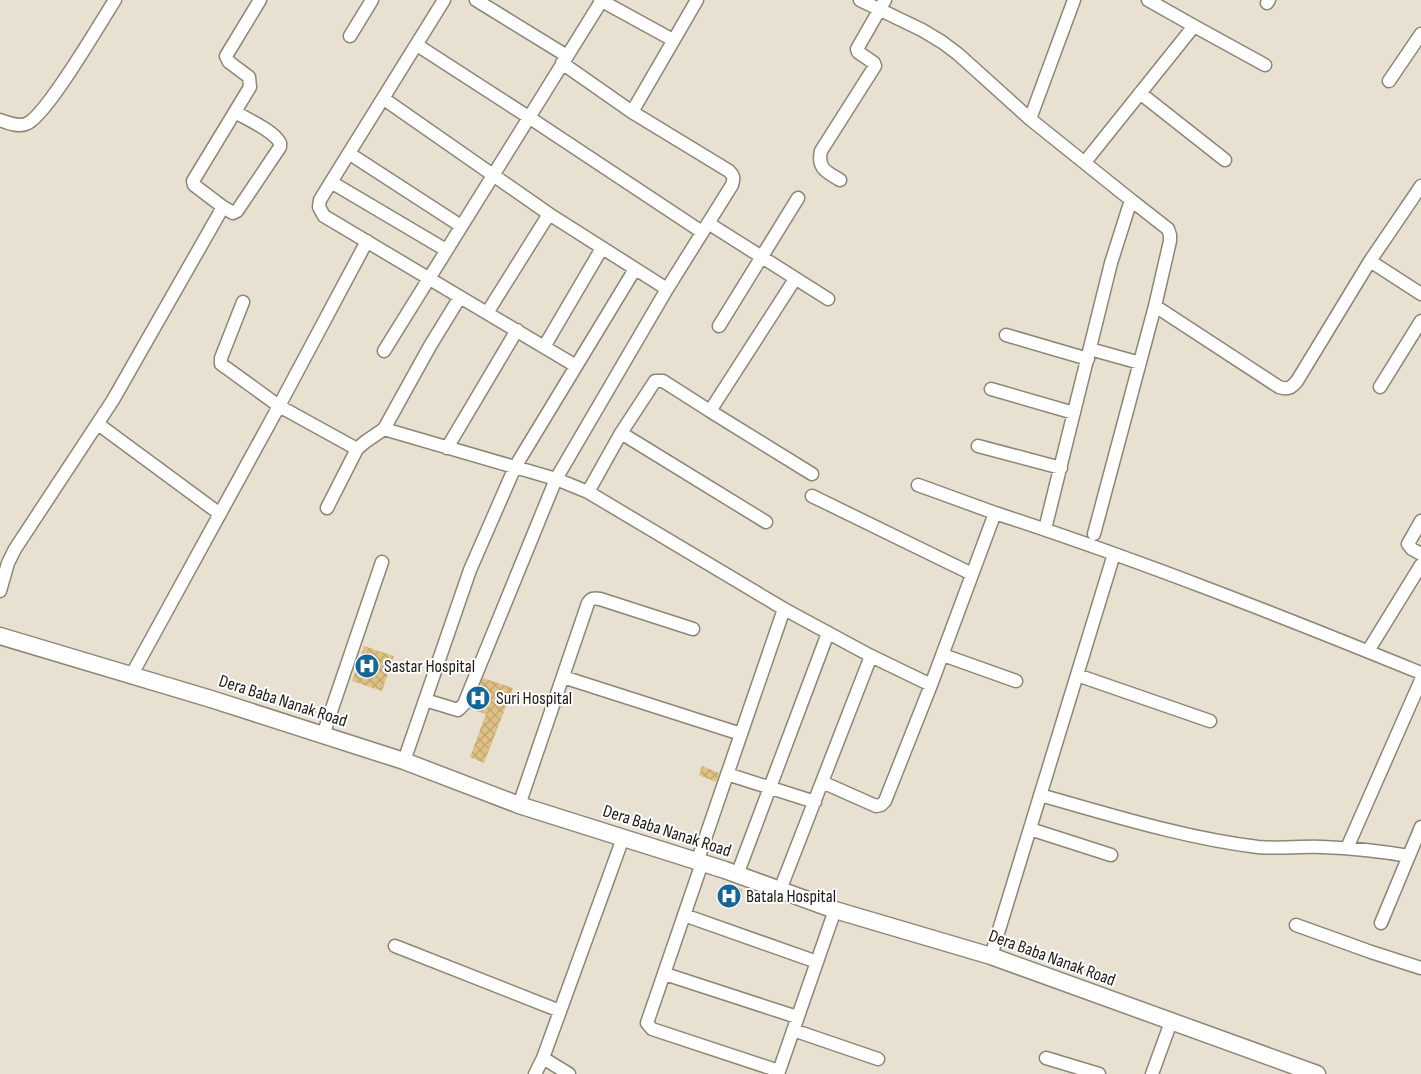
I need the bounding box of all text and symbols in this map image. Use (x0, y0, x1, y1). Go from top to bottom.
hospital icon: Sastar Hospital (354, 653, 380, 679)
place label: Sastar Hospital (384, 656, 475, 677)
street label: Dera Baba Nanak Road (216, 670, 350, 732)
hospital icon: Suri Hospital (465, 685, 491, 711)
place label: Suri Hospital (496, 688, 572, 709)
street label: Dera Baba Nanak Road (600, 800, 734, 862)
hospital icon: Batala Hospital (716, 883, 742, 909)
place label: Batala Hospital (746, 886, 836, 907)
street label: Dera Baba Nanak Road (986, 925, 1118, 991)

